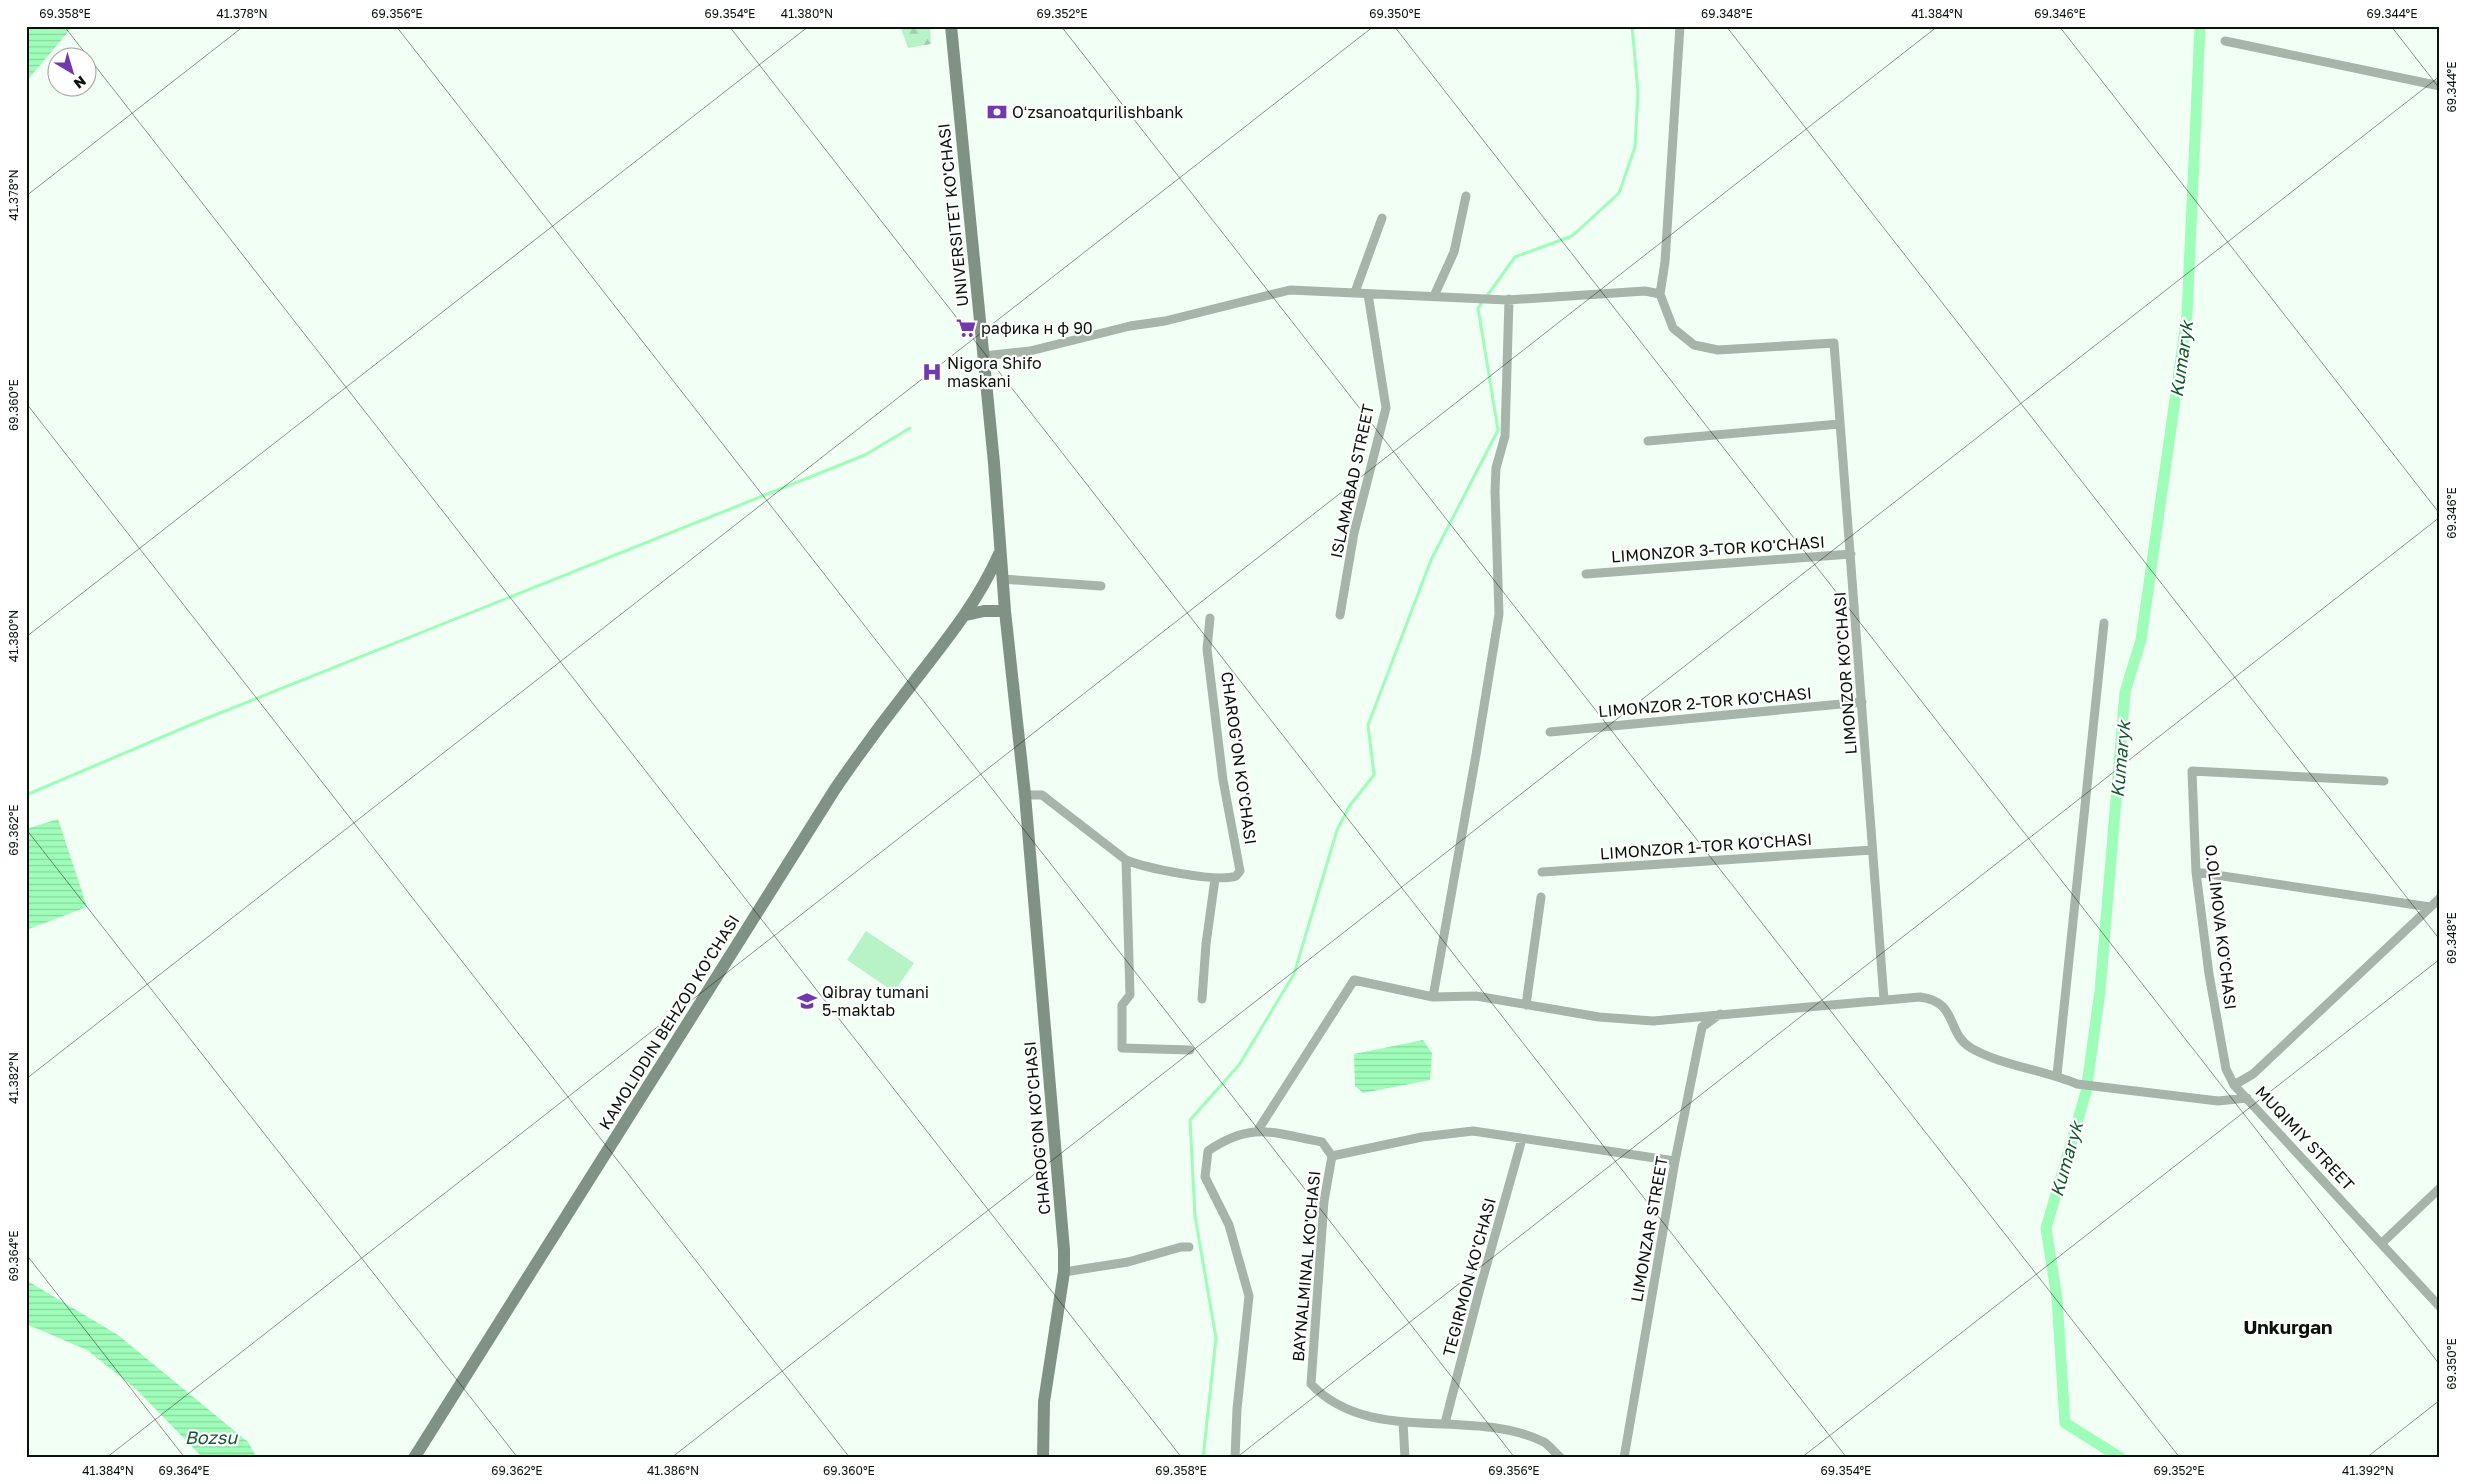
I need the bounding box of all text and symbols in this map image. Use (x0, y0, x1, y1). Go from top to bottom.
text: 69.358°E (39, 6, 91, 21)
text: 41.378°N (216, 6, 268, 21)
text: 69.356°E (371, 6, 423, 21)
text: 69.354°E (705, 6, 755, 21)
text: 41.380°N (781, 6, 833, 21)
text: 69.352°E (1036, 6, 1088, 21)
text: 69.350°E (1369, 6, 1421, 21)
text: 69.348°E (1701, 6, 1753, 21)
text: 41.384°N (1911, 6, 1963, 21)
text: 69.346°E (2034, 6, 2086, 21)
text: 69.344°E (2366, 6, 2418, 21)
north arrow (48, 48, 98, 98)
text: 69.344°E (2444, 61, 2459, 113)
text: N (71, 73, 90, 93)
bank icon: Oʻzsanoatqurilishbank (986, 101, 1008, 123)
place label: Oʻzsanoatqurilishbank (1012, 102, 1183, 122)
street label: UNIVERSITET KO'CHASI (933, 122, 973, 308)
text: 41.378°N (6, 169, 21, 221)
supermarket icon: рафика н ф 90 (955, 317, 977, 339)
place label: рафика н ф 90 (981, 318, 1093, 338)
water label: Kumaryk (2165, 318, 2197, 399)
place label: Nigora Shifo maskani (947, 353, 1042, 391)
hospital icon: Nigora Shifo maskani (921, 361, 943, 383)
text: 69.360°E (6, 379, 21, 431)
street label: ISLAMABAD STREET (1326, 402, 1378, 560)
text: 69.346°E (2444, 487, 2459, 539)
street label: LIMONZOR 3-TOR KO'CHASI (1610, 532, 1826, 566)
street label: LIMONZOR KO'CHASI (1829, 591, 1861, 755)
text: 41.380°N (6, 610, 21, 662)
street label: CHAROG'ON KO'CHASI (1217, 670, 1261, 846)
street label: LIMONZOR 2-TOR KO'CHASI (1597, 683, 1813, 721)
water label: Kumaryk (2106, 718, 2134, 798)
text: 69.362°E (6, 804, 21, 856)
street label: LIMONZOR 1-TOR KO'CHASI (1599, 829, 1813, 863)
street label: O.OLIMOVA KO'CHASI (2201, 843, 2241, 1011)
street label: KAMOLIDDIN BEHZOD KO'CHASI (594, 911, 744, 1133)
text: 69.348°E (2444, 912, 2459, 964)
place label: Qibray tumani 5-maktab (822, 982, 929, 1020)
school or university icon: Qibray tumani 5-maktab (796, 990, 818, 1012)
street label: CHAROG'ON KO'CHASI (1019, 1040, 1055, 1216)
text: 41.382°N (6, 1052, 21, 1104)
street label: MUQIMIY STREET (2251, 1082, 2359, 1195)
water label: Kumaryk (2045, 1117, 2088, 1199)
street label: LIMONZAR STREET (1626, 1155, 1672, 1303)
street label: BAYNALMINAL KO'CHASI (1288, 1170, 1324, 1362)
street label: TEGIRMON KO'CHASI (1438, 1195, 1500, 1359)
text: 69.364°E (6, 1230, 21, 1282)
district label: Unkurgan (2243, 1315, 2333, 1338)
text: 69.350°E (2444, 1338, 2459, 1390)
water label: Bozsu (185, 1426, 238, 1448)
text: 41.384°N (82, 1463, 134, 1478)
text: 69.364°E (158, 1463, 210, 1478)
text: 69.362°E (491, 1463, 543, 1478)
text: 41.386°N (647, 1463, 699, 1478)
text: 69.360°E (823, 1463, 875, 1478)
text: 69.358°E (1155, 1463, 1207, 1478)
text: 69.356°E (1488, 1463, 1540, 1478)
text: 69.354°E (1821, 1463, 1871, 1478)
text: 69.352°E (2153, 1463, 2205, 1478)
text: 41.392°N (2342, 1463, 2394, 1478)

